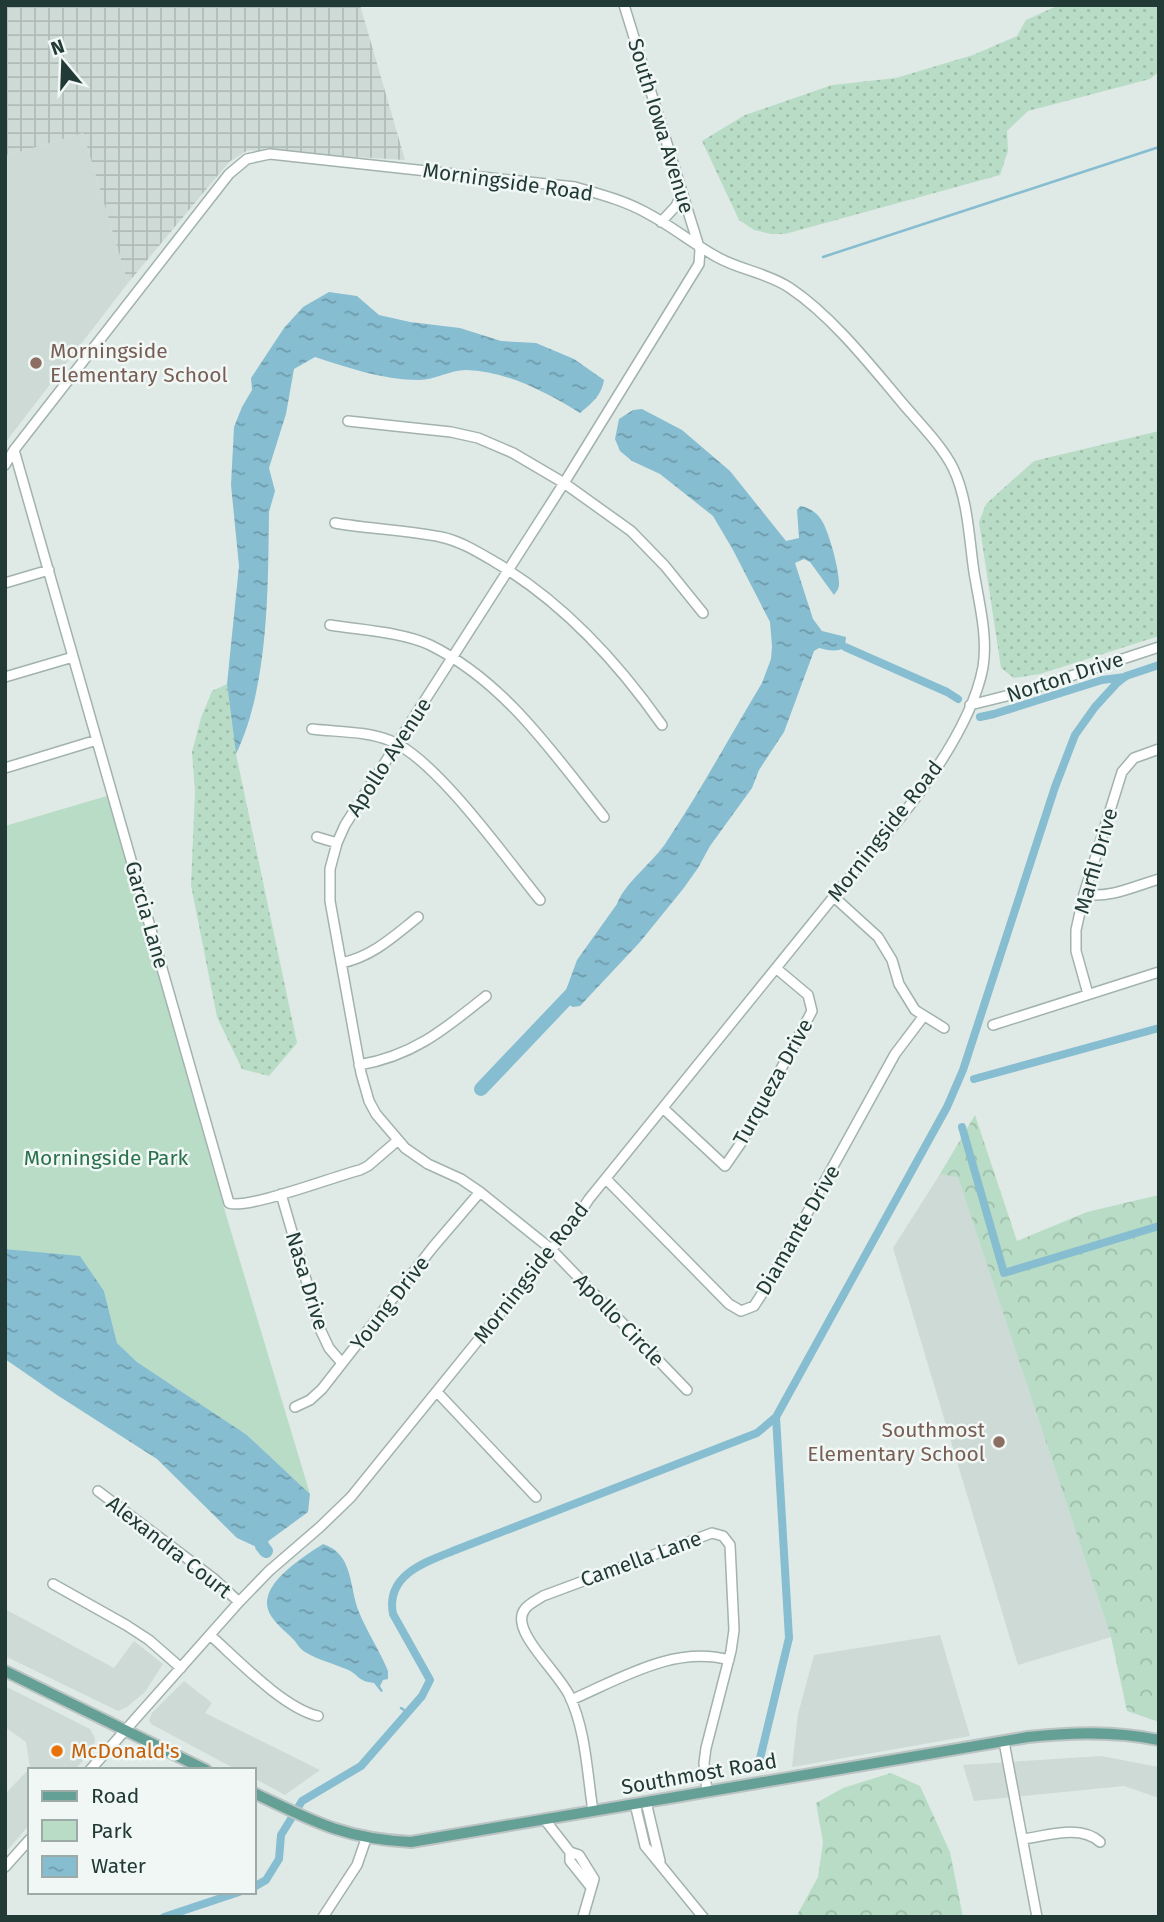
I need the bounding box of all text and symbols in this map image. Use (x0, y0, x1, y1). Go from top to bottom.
north arrow (28, 28, 98, 98)
text: N (48, 34, 67, 60)
street label: South Iowa Avenue (622, 35, 700, 217)
street label: Morningside Road (421, 157, 595, 207)
place label: Morningside Elementary School (50, 338, 228, 388)
marker: Morningside Elementary School (28, 355, 44, 371)
street label: Norton Drive (1003, 646, 1127, 708)
street label: Apollo Avenue (341, 693, 437, 821)
street label: Morningside Road (822, 755, 948, 907)
street label: Marfil Drive (1068, 805, 1124, 917)
street label: Garcia Lane (119, 858, 175, 972)
street label: Turqueza Drive (727, 1014, 819, 1150)
park label: Morningside Park (24, 1145, 189, 1171)
street label: Diamante Drive (750, 1160, 846, 1300)
street label: Morningside Road (468, 1197, 594, 1349)
street label: Nasa Drive (280, 1229, 334, 1333)
street label: Young Drive (345, 1251, 435, 1355)
street label: Apollo Circle (568, 1268, 670, 1372)
place label: Southmost Elementary School (807, 1417, 985, 1467)
marker: Southmost Elementary School (991, 1434, 1007, 1450)
street label: Alexandra Court (101, 1490, 237, 1604)
street label: Camella Lane (577, 1525, 705, 1593)
place label: McDonald's (71, 1738, 180, 1764)
marker: McDonald's (49, 1743, 65, 1759)
street label: Southmost Road (619, 1748, 779, 1800)
legend (28, 1768, 256, 1894)
text: Road (91, 1783, 139, 1809)
text: Park (91, 1818, 133, 1844)
text: Water (91, 1853, 146, 1879)

